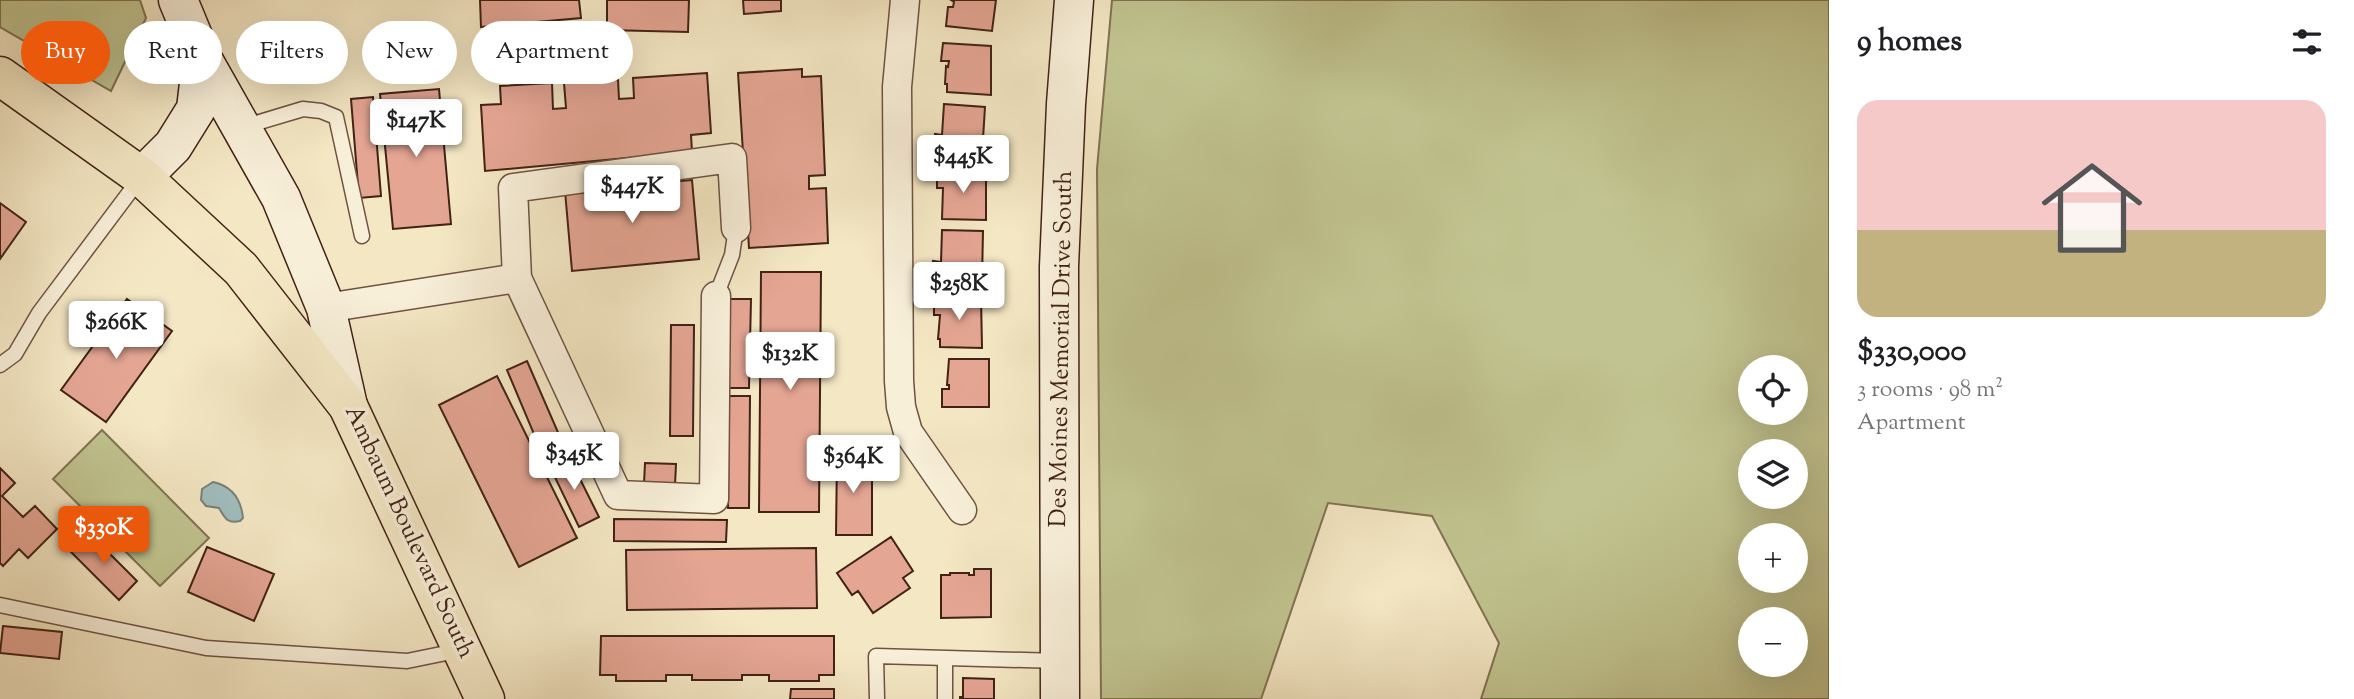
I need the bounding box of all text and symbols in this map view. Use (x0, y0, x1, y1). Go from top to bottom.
chip: Buy (21, 21, 110, 84)
chip: Rent (124, 21, 222, 84)
chip: Filters (236, 21, 348, 84)
chip: New (362, 21, 457, 84)
chip: Apartment (471, 21, 633, 84)
text: 9 homes (1857, 21, 1962, 64)
icon: filters (2288, 23, 2326, 61)
pin: $147K (367, 100, 465, 159)
text: $147K (386, 105, 446, 138)
pin: $445K (914, 136, 1012, 195)
text: $445K (933, 141, 993, 174)
icon: home (2029, 145, 2155, 271)
pin: $447K (583, 166, 681, 225)
street label: Des Moines Memorial Drive South (1042, 170, 1082, 528)
text: $447K (600, 171, 664, 204)
pin: $258K (910, 262, 1008, 322)
text: $258K (929, 268, 989, 301)
pin: $266K (67, 302, 165, 361)
text: $266K (85, 307, 147, 340)
text: $330,000 (1857, 331, 1966, 374)
pin: $132K (741, 332, 839, 392)
text: $132K (762, 338, 818, 371)
map controls (1738, 355, 1808, 677)
button: locate (1738, 355, 1808, 425)
text: 3 rooms · 98 m² (1857, 374, 2003, 407)
street label: Ambaum Boulevard South (335, 400, 483, 664)
text: Apartment (1857, 407, 1966, 440)
pin: $345K (525, 433, 623, 492)
pin: $364K (804, 435, 902, 495)
text: $345K (545, 438, 603, 471)
button: layers (1738, 439, 1808, 509)
text: $364K (823, 441, 883, 474)
pin: $330K (55, 506, 153, 566)
text: $330K (74, 512, 134, 545)
button: + (1738, 523, 1808, 593)
button: − (1738, 607, 1808, 677)

